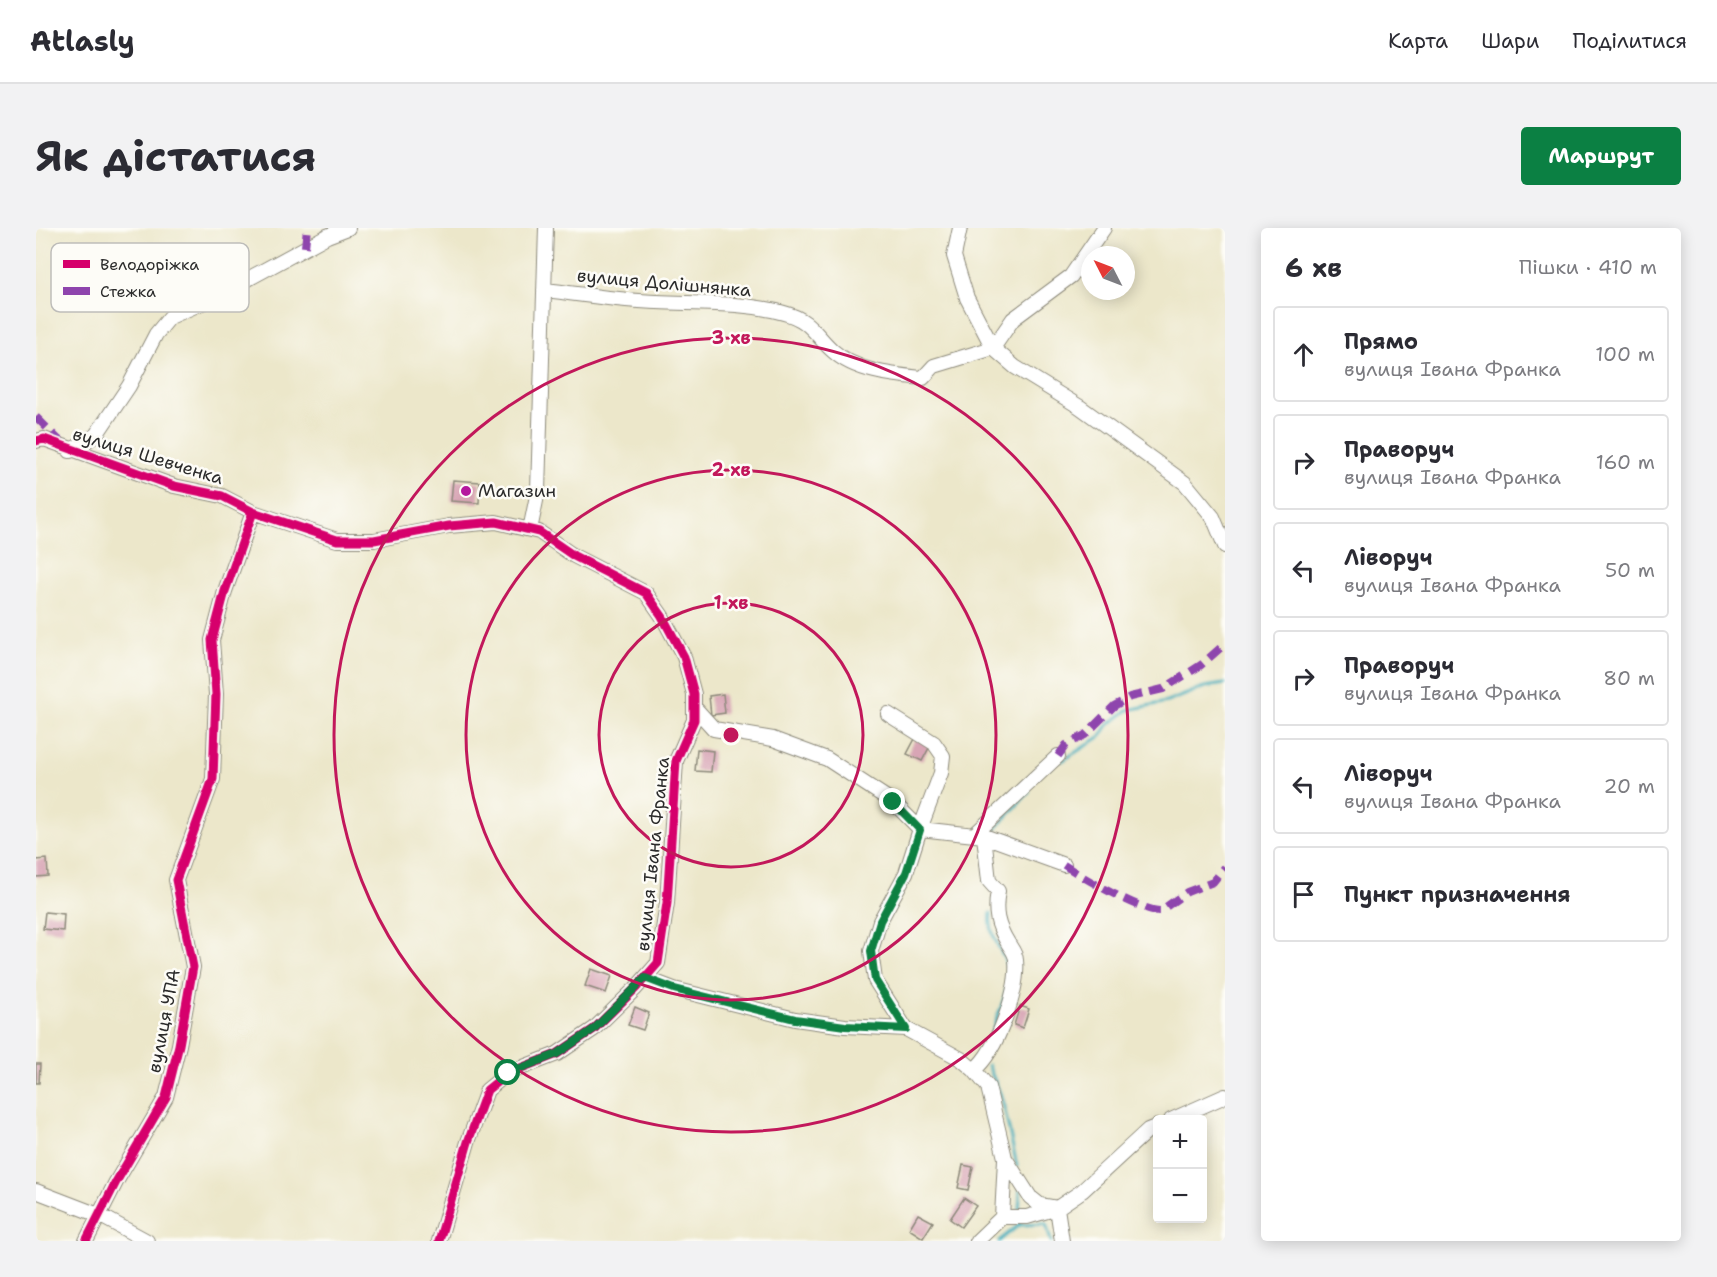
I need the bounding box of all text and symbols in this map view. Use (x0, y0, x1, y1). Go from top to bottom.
text: Atlasly (30, 22, 135, 60)
text: Карта (1388, 27, 1448, 55)
text: Шари (1481, 27, 1539, 55)
text: Поділитися (1572, 27, 1687, 55)
button: Маршрут (1521, 127, 1681, 185)
text: Як дістатися (36, 128, 316, 184)
legend (51, 243, 249, 312)
north arrow (1081, 246, 1135, 300)
text: 6 хв (1285, 250, 1342, 285)
text: Велодоріжка (100, 254, 199, 275)
text: Пішки · 410 m (1519, 254, 1657, 280)
street label: вулиця Долішнянка (576, 263, 752, 303)
text: Стежка (100, 281, 156, 302)
text: 3 хв (711, 326, 751, 350)
text: Прямо (1344, 327, 1418, 356)
icon: ahead (1287, 338, 1320, 371)
text: 100 m (1595, 341, 1655, 367)
text: вулиця Івана Франка (1344, 356, 1561, 382)
street label: вулиця Шевченка (70, 422, 226, 490)
text: Праворуч (1344, 435, 1454, 464)
icon: right (1287, 446, 1320, 479)
text: 160 m (1596, 449, 1655, 475)
text: 2 хв (711, 458, 751, 482)
text: вулиця Івана Франка (1344, 464, 1561, 490)
place label: Магазин (478, 479, 556, 503)
marker: Магазин (459, 484, 473, 498)
text: Ліворуч (1344, 543, 1432, 572)
icon: left (1287, 554, 1320, 587)
text: 50 m (1605, 557, 1655, 583)
text: вулиця Івана Франка (1344, 572, 1561, 598)
text: 1 хв (714, 591, 748, 615)
text: Праворуч (1344, 651, 1454, 680)
icon: right (1287, 662, 1320, 695)
text: 80 m (1603, 665, 1655, 691)
text: вулиця Івана Франка (1344, 680, 1561, 706)
centre of rings (721, 725, 741, 745)
street label: вулиця Івана Франка (631, 756, 675, 952)
text: Ліворуч (1344, 759, 1432, 788)
icon: left (1287, 770, 1320, 803)
text: 20 m (1604, 773, 1655, 799)
route end (879, 788, 905, 814)
text: вулиця Івана Франка (1344, 788, 1561, 814)
icon: arrive (1287, 878, 1320, 911)
text: Пункт призначення (1344, 880, 1571, 909)
street label: вулиця УПА (142, 967, 186, 1075)
route start (494, 1059, 520, 1085)
map controls (1153, 1115, 1207, 1223)
button: + (1153, 1115, 1207, 1169)
button: − (1153, 1169, 1207, 1223)

